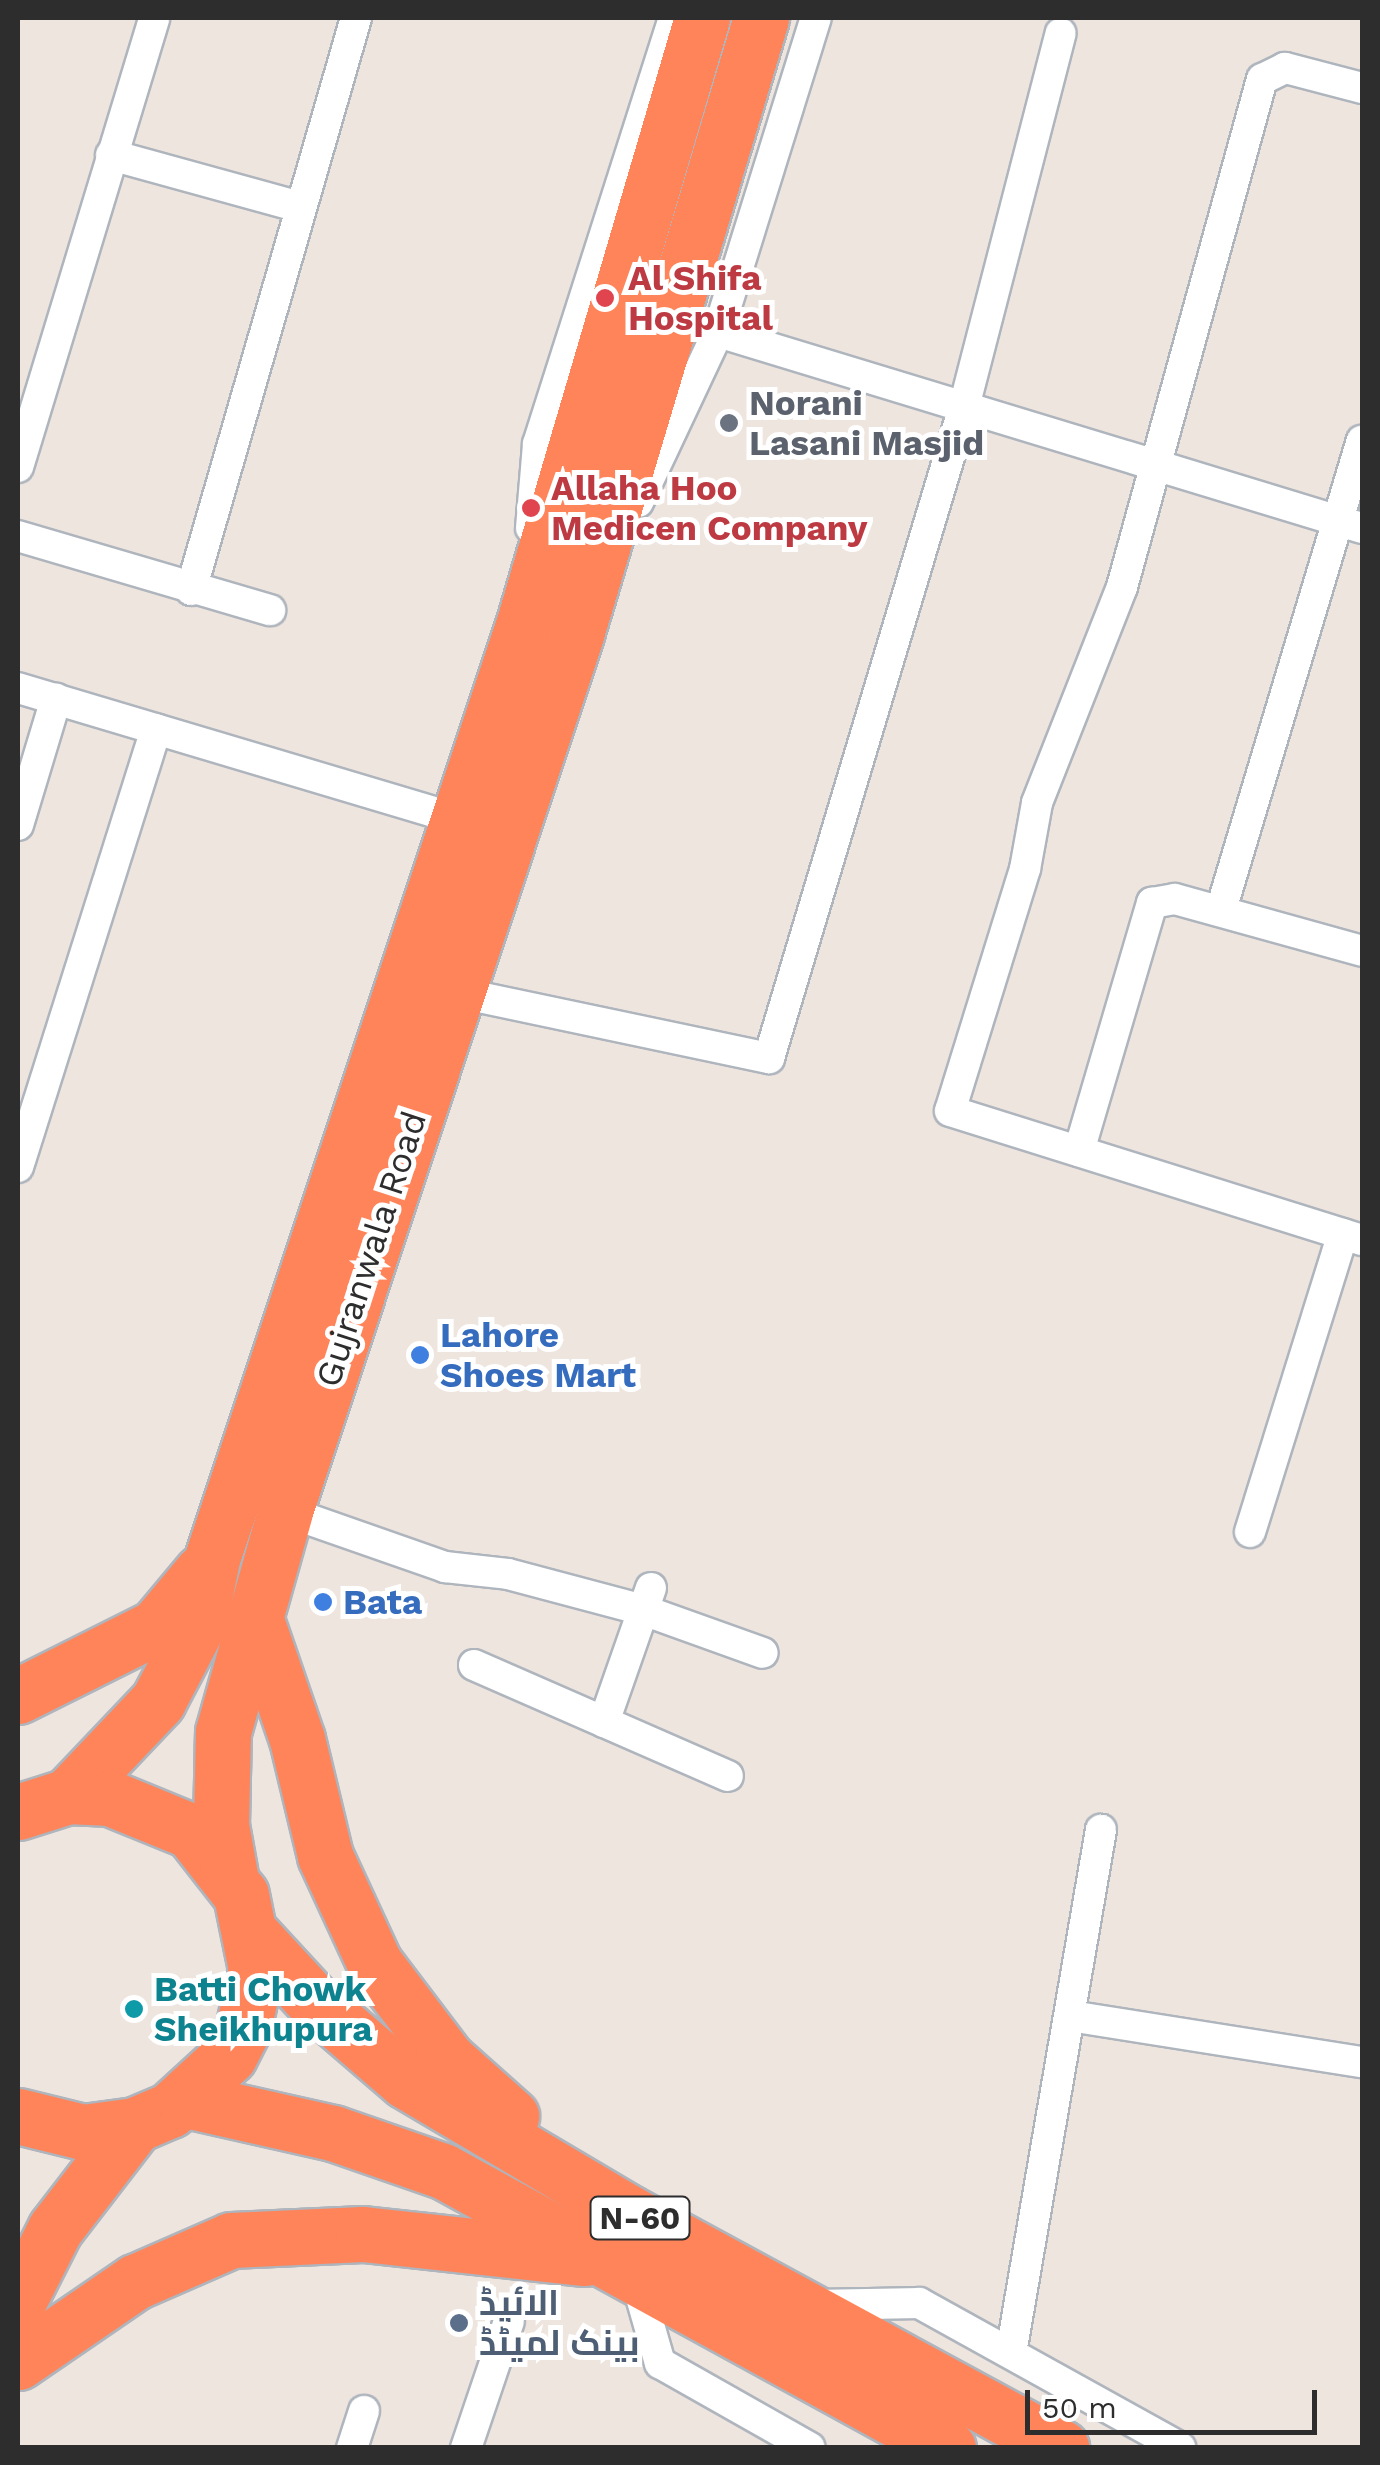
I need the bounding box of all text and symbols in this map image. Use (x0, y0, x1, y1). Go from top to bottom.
place label: Al Shifa Hospital (628, 257, 773, 339)
marker: Al Shifa Hospital (592, 285, 618, 311)
place label: Norani Lasani Masjid (749, 382, 984, 464)
marker: Norani Lasani Masjid (718, 412, 740, 434)
place label: Allaha Hoo Medicen Company (551, 467, 867, 549)
marker: Allaha Hoo Medicen Company (520, 497, 542, 519)
street label: Gujranwala Road (307, 1106, 435, 1392)
place label: Lahore Shoes Mart (440, 1314, 636, 1396)
marker: Lahore Shoes Mart (409, 1344, 431, 1366)
place label: Bata (343, 1581, 422, 1623)
marker: Bata (312, 1591, 334, 1613)
place label: Batti Chowk Sheikhupura (154, 1968, 373, 2050)
marker: Batti Chowk Sheikhupura (123, 1998, 145, 2020)
road number: N-60 (588, 2191, 692, 2245)
place label: الائیڈ بینک لمیٹڈ (479, 2282, 640, 2364)
marker: الائیڈ بینک لمیٹڈ (448, 2312, 470, 2334)
scale bar (1030, 2370, 1322, 2432)
text: 50 m (1042, 2390, 1117, 2425)

